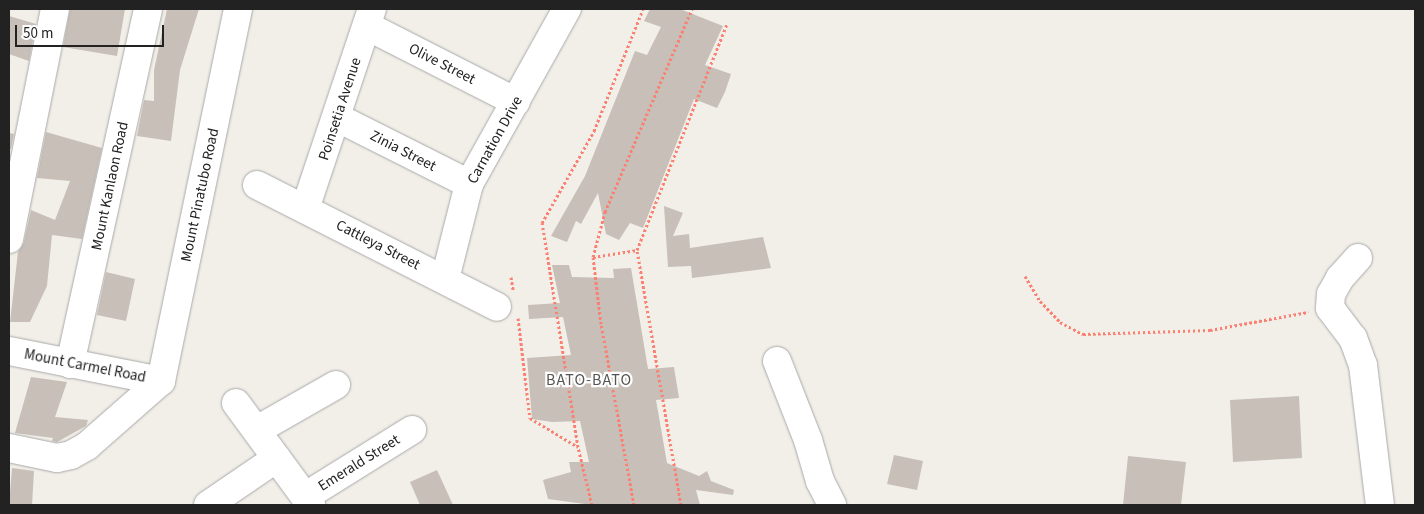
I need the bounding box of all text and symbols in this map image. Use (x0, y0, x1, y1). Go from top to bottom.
scale bar (18, 15, 166, 47)
text: 50 m (23, 23, 53, 44)
street label: Olive Street (406, 40, 478, 88)
street label: Poinsetia Avenue (315, 55, 365, 163)
street label: Carnation Drive (463, 93, 527, 187)
street label: Mount Kanlaon Road (88, 120, 132, 252)
street label: Mount Pinatubo Road (177, 127, 223, 263)
street label: Zinia Street (367, 127, 439, 175)
street label: Cattleya Street (333, 216, 423, 274)
street label: Mount Carmel Road (23, 345, 147, 387)
district label: BATO-BATO (545, 370, 633, 390)
street label: Emerald Street (315, 431, 403, 495)

